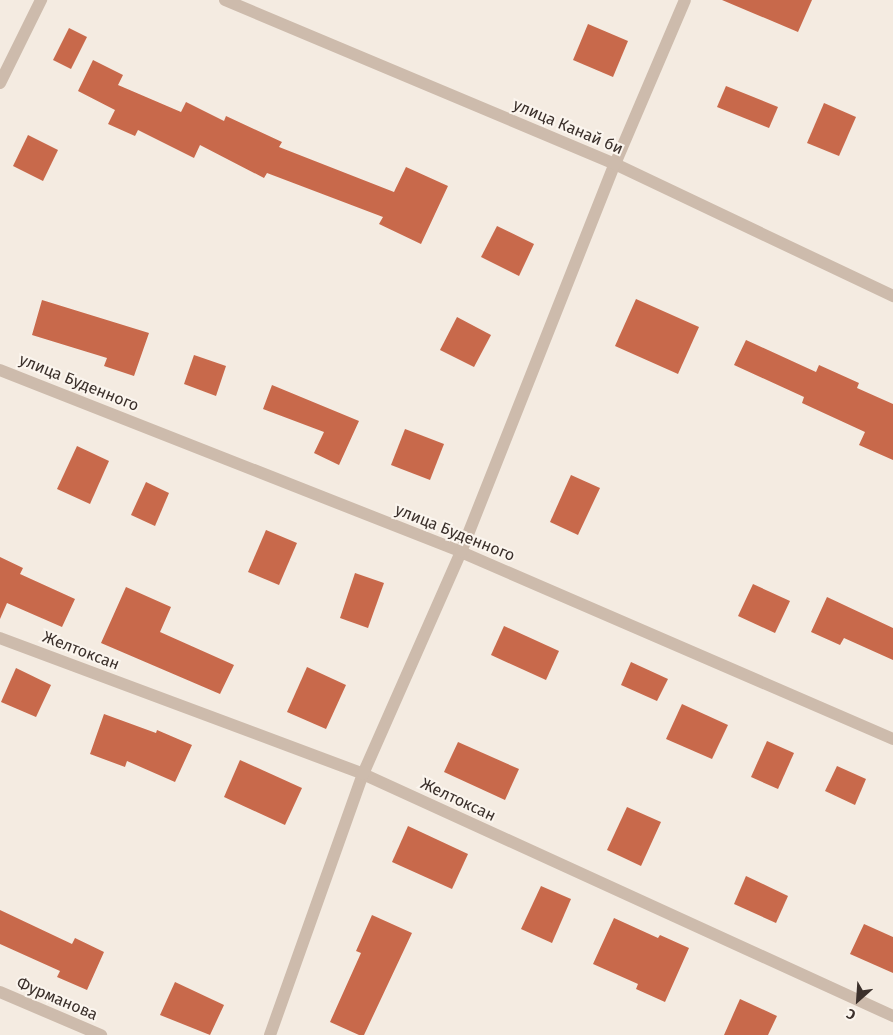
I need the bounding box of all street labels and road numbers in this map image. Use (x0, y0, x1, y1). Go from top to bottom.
street label: улица Канай би (510, 95, 626, 159)
street label: улица Буденного (16, 350, 142, 416)
street label: улица Буденного (392, 500, 518, 566)
street label: Желтоксан (40, 628, 122, 674)
street label: Желтоксан (417, 774, 499, 826)
street label: Фурманова (14, 973, 100, 1025)

